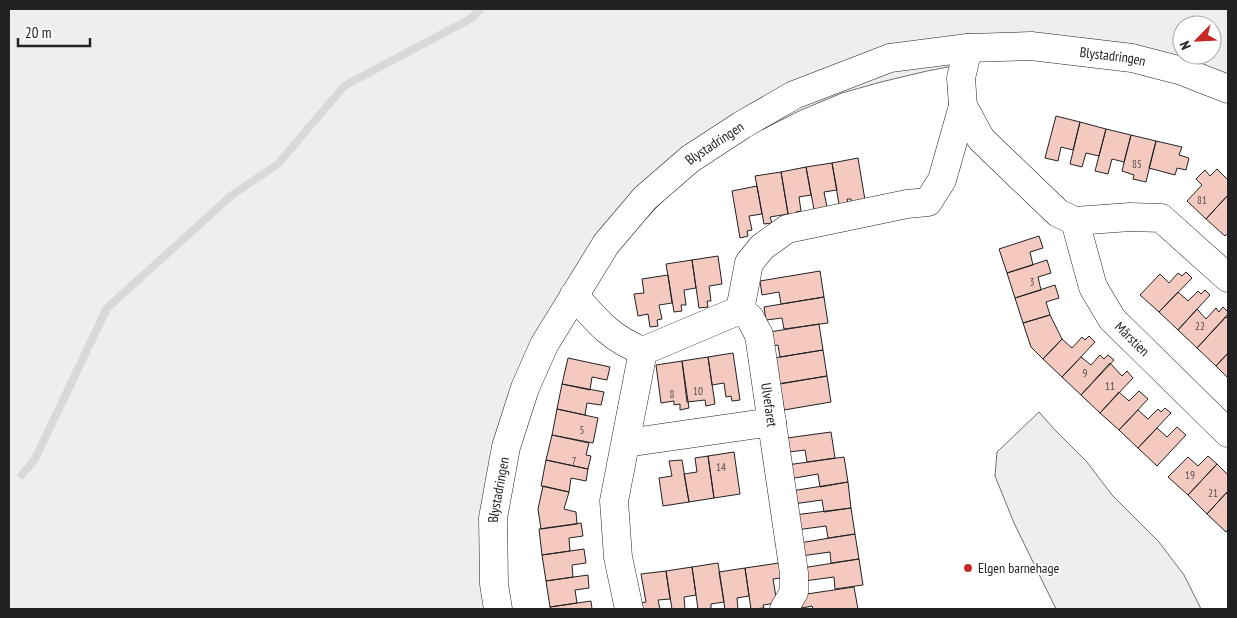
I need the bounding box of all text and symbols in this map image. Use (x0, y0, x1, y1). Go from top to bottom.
scale bar (18, 15, 90, 47)
north arrow (1172, 15, 1222, 65)
text: 20 m (25, 23, 51, 42)
text: N (1175, 38, 1195, 52)
street label: Blystadringen (1079, 43, 1148, 70)
street label: Blystadringen (681, 117, 747, 168)
house number: 85 (1132, 157, 1142, 171)
house number: 81 (1197, 193, 1207, 207)
house number: 3 (1030, 275, 1035, 289)
street label: Mårstien (1111, 318, 1154, 360)
house number: 22 (1195, 319, 1205, 333)
house number: 9 (1083, 366, 1088, 380)
house number: 11 (1105, 379, 1115, 393)
street label: Ulvefaret (757, 381, 781, 428)
house number: 10 (693, 384, 703, 398)
house number: 8 (670, 387, 675, 401)
house number: 5 (580, 423, 585, 437)
house number: 7 (572, 454, 577, 468)
street label: Blystadringen (484, 455, 513, 523)
house number: 14 (716, 460, 726, 474)
house number: 19 (1185, 468, 1195, 482)
house number: 21 (1208, 486, 1218, 500)
place label: Elgen barnehage (978, 559, 1059, 577)
marker: Elgen barnehage (962, 562, 974, 574)

